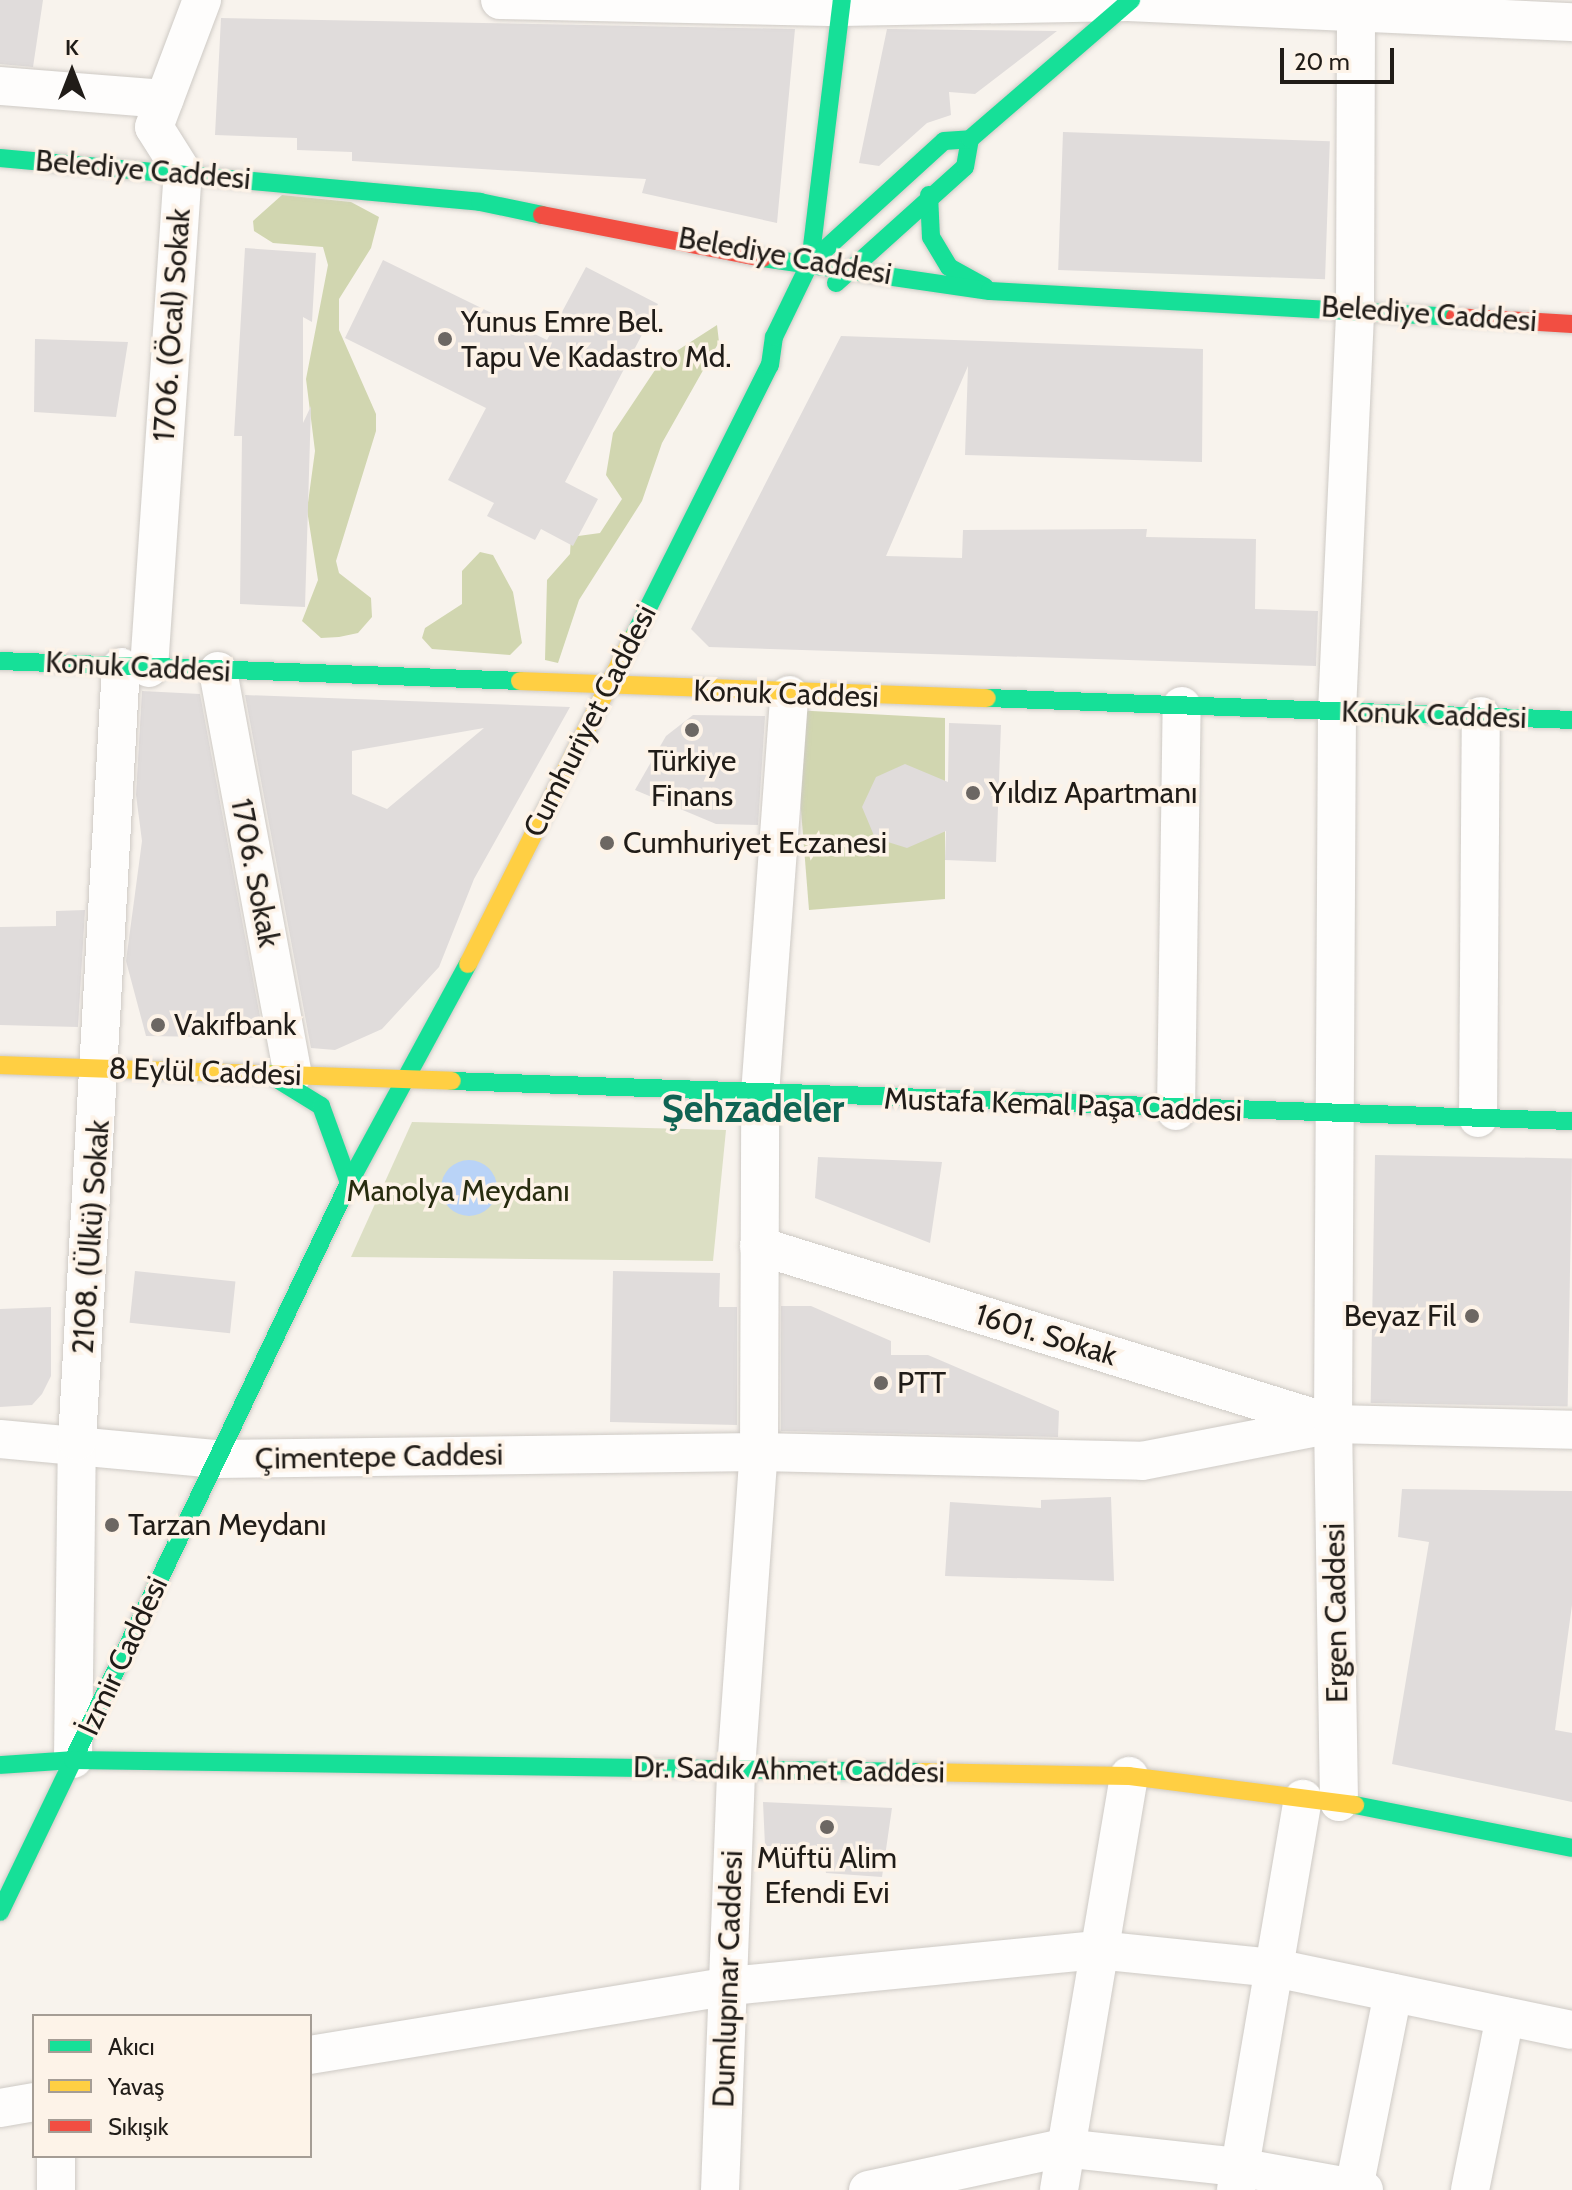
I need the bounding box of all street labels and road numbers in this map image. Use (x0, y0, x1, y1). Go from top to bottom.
street label: Belediye Caddesi (34, 143, 252, 197)
street label: 1706. (Öcal) Sokak (146, 207, 198, 443)
street label: Belediye Caddesi (676, 220, 894, 292)
street label: Belediye Caddesi (1320, 289, 1538, 339)
street label: Cumhuriyet Caddesi (516, 599, 664, 843)
street label: Konuk Caddesi (44, 644, 232, 690)
street label: Konuk Caddesi (693, 673, 879, 715)
street label: Konuk Caddesi (1341, 694, 1527, 736)
street label: 1706. Sokak (223, 796, 287, 950)
street label: 8 Eylül Caddesi (108, 1051, 302, 1093)
street label: Mustafa Kemal Paşa Caddesi (883, 1081, 1243, 1129)
street label: 2108. (Ülkü) Sokak (65, 1119, 117, 1355)
street label: 1601. Sokak (971, 1296, 1121, 1374)
street label: Çimentepe Caddesi (254, 1437, 504, 1477)
street label: Ergen Caddesi (1316, 1523, 1356, 1703)
street label: İzmir Caddesi (71, 1571, 175, 1741)
street label: Dr. Sadık Ahmet Caddesi (633, 1749, 945, 1791)
street label: Dumlupınar Caddesi (706, 1850, 750, 2108)

